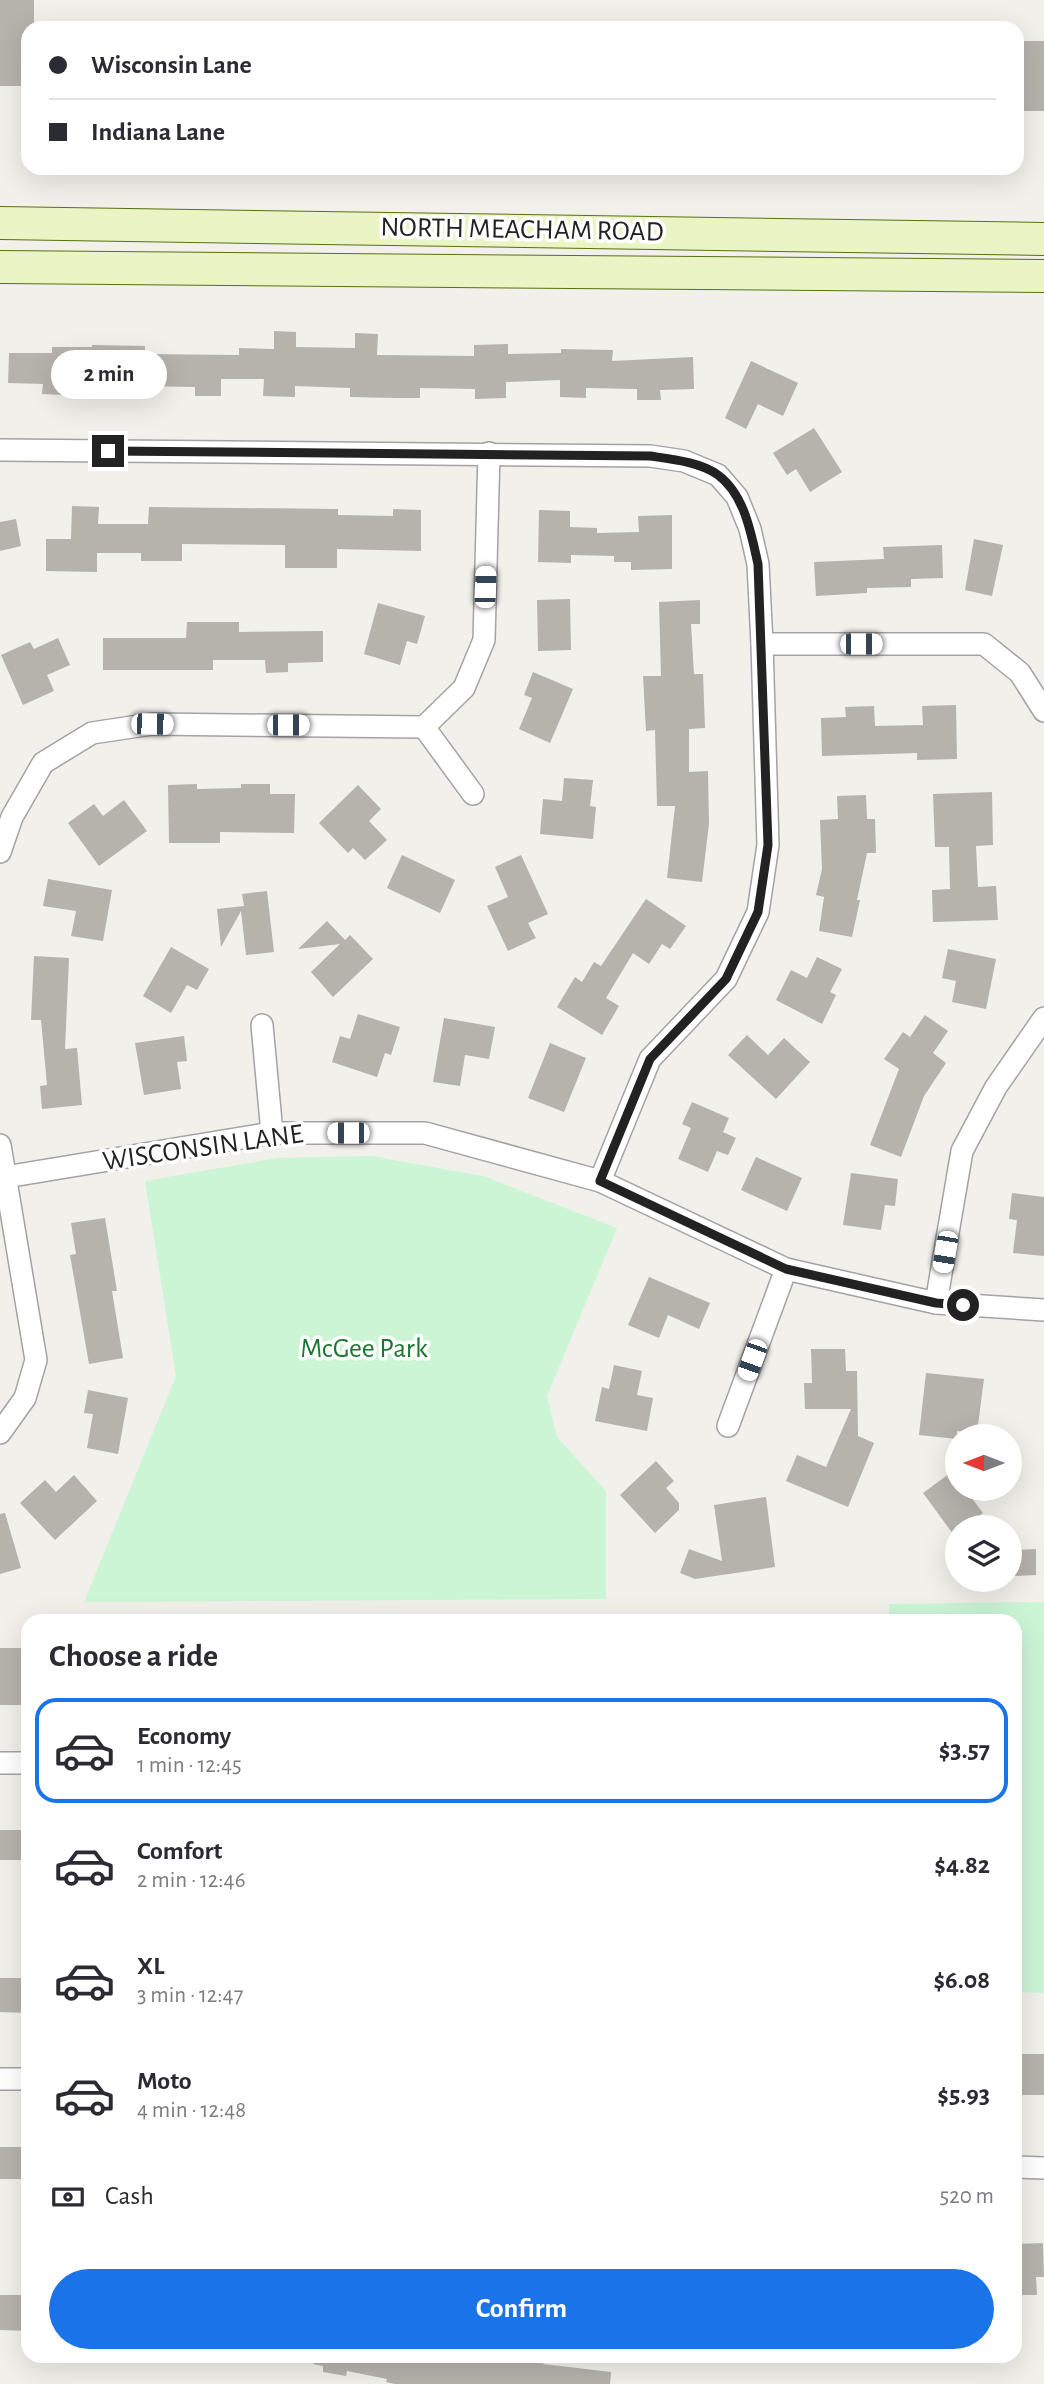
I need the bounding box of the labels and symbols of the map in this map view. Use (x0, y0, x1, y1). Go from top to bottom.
street label: NORTH MEACHAM ROAD (380, 214, 664, 246)
callout: 2 min (50, 350, 166, 398)
route end (92, 435, 124, 467)
car (474, 566, 497, 608)
car (841, 634, 883, 655)
car (131, 713, 174, 735)
car (268, 715, 310, 736)
street label: WISCONSIN LANE (101, 1120, 305, 1176)
car (328, 1123, 370, 1144)
car (932, 1229, 959, 1275)
route start (947, 1289, 979, 1321)
park label: McGee Park (300, 1335, 428, 1363)
car (735, 1337, 770, 1383)
north arrow (945, 1424, 1022, 1502)

